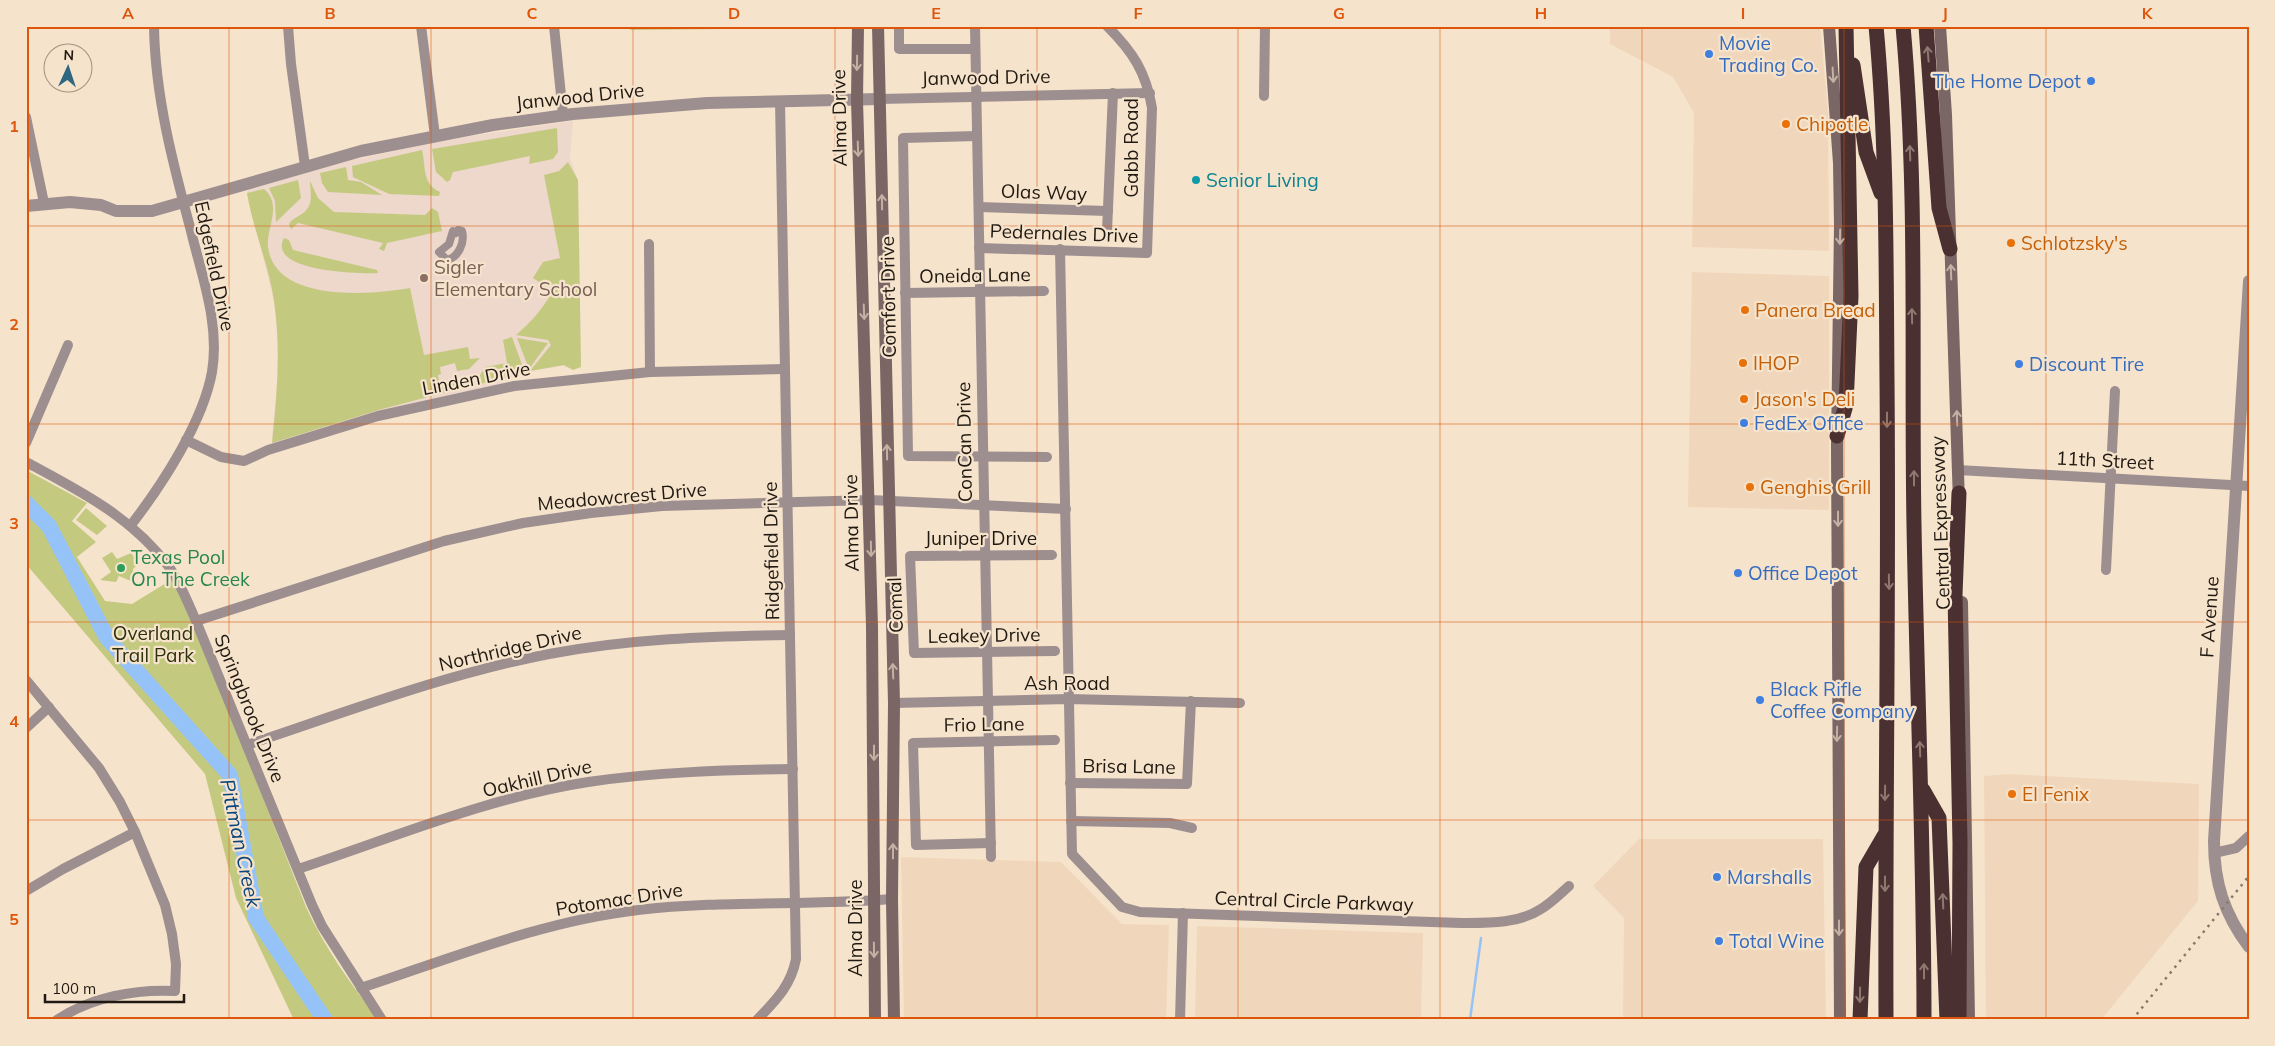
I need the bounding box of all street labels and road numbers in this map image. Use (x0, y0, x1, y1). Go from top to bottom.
street label: Janwood Drive (921, 64, 1051, 90)
street label: Alma Drive (826, 69, 852, 167)
street label: Janwood Drive (515, 77, 645, 115)
street label: Gabb Road (1119, 98, 1143, 198)
street label: Olas Way (1000, 178, 1088, 206)
street label: Edgefield Drive (190, 199, 240, 333)
street label: Pedernales Drive (989, 218, 1139, 248)
street label: Comfort Drive (875, 236, 901, 358)
street label: Oneida Lane (919, 262, 1031, 288)
street label: Linden Drive (420, 356, 532, 400)
street label: ConCan Drive (951, 382, 977, 502)
street label: Central Expressway (1925, 435, 1955, 611)
street label: 11th Street (2055, 445, 2155, 475)
street label: Alma Drive (838, 474, 864, 572)
street label: Meadowcrest Drive (536, 477, 708, 515)
street label: Ridgefield Drive (758, 481, 784, 621)
street label: Juniper Drive (925, 526, 1037, 550)
street label: F Avenue (2194, 575, 2224, 659)
street label: Comal (882, 577, 908, 633)
street label: Northridge Drive (436, 620, 584, 676)
street label: Leakey Drive (927, 622, 1041, 648)
street label: Springbrook Drive (209, 630, 291, 786)
street label: Ash Road (1024, 671, 1110, 695)
street label: Frio Lane (943, 711, 1025, 737)
street label: Brisa Lane (1082, 753, 1176, 779)
street label: Oakhill Drive (480, 754, 594, 802)
street label: Potomac Drive (554, 877, 684, 921)
street label: Alma Drive (843, 879, 867, 977)
street label: Central Circle Parkway (1214, 886, 1414, 916)

